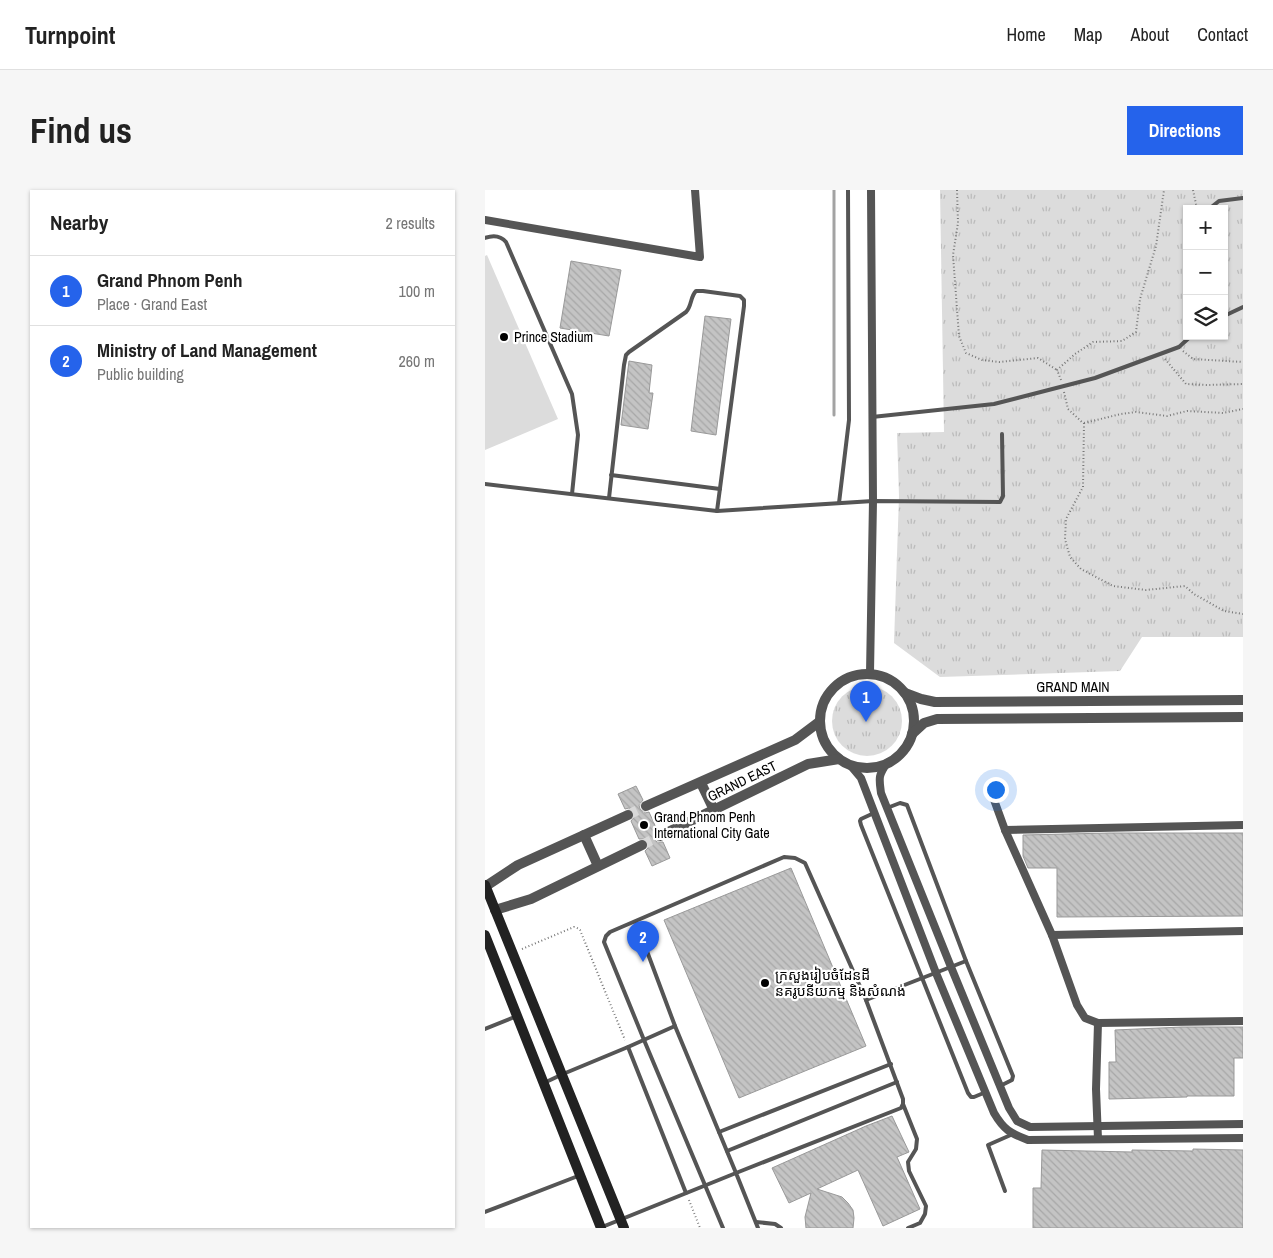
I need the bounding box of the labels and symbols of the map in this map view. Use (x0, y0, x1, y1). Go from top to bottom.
place label: Prince Stadium (514, 328, 593, 346)
marker: Prince Stadium (498, 331, 510, 343)
street label: GRAND MAIN (1036, 678, 1110, 696)
pin: 1 (850, 681, 882, 722)
street label: GRAND EAST (705, 757, 779, 805)
your location (983, 777, 1009, 803)
place label: Grand Phnom Penh International City Gate (654, 808, 770, 842)
marker: Grand Phnom Penh International City Gate (638, 819, 650, 831)
pin: 2 (627, 921, 659, 962)
place label: ក្រសួងរៀបចំដែនដី នគរូបនីយកម្ម និងសំណង់ (775, 966, 906, 1000)
marker: ក្រសួងរៀបចំដែនដី នគរូបនីយកម្ម និងសំណង់ (759, 977, 771, 989)

